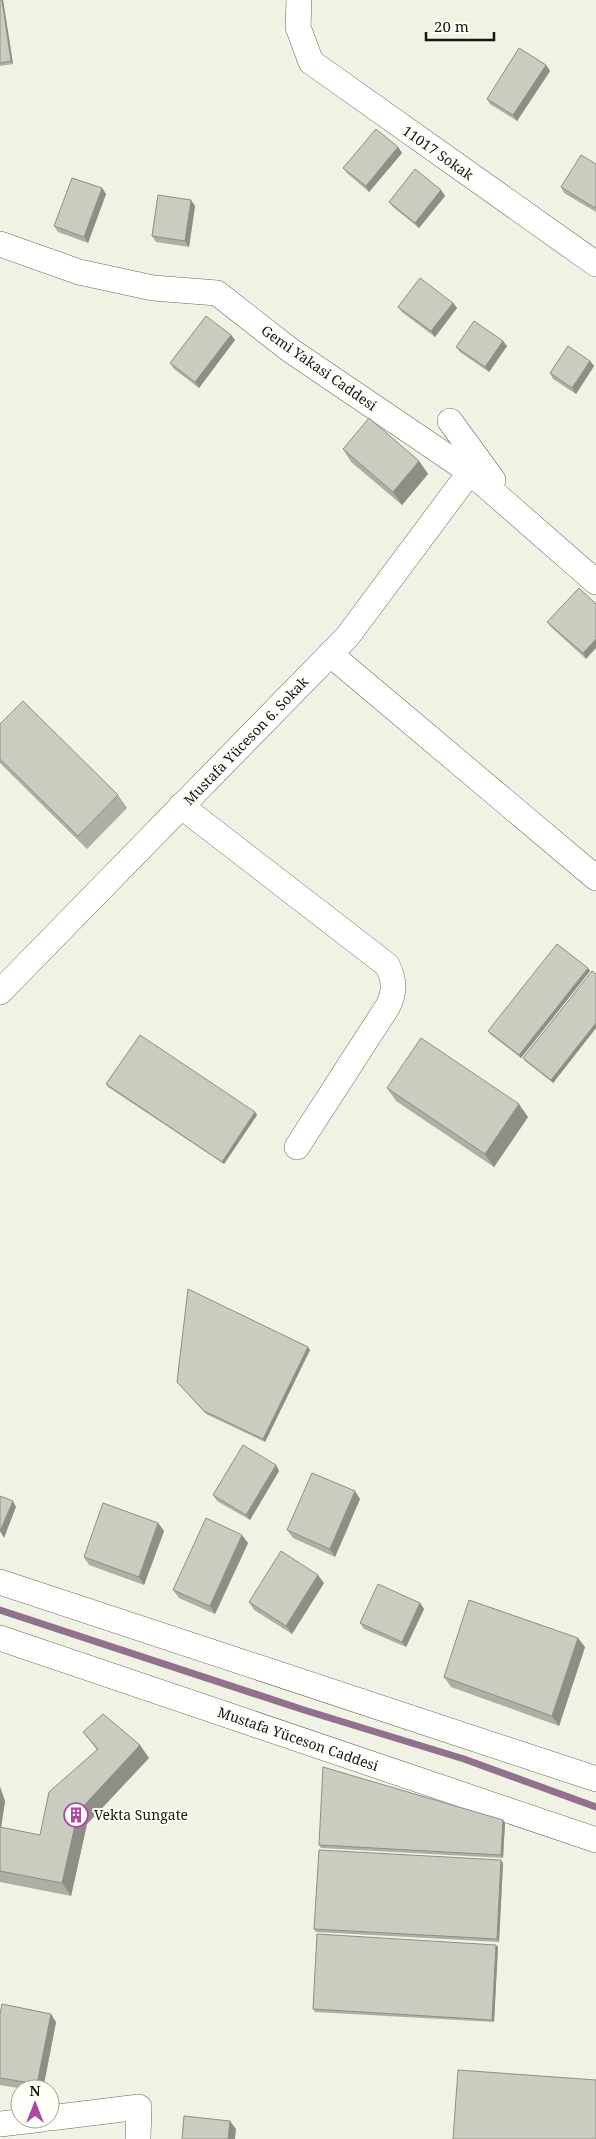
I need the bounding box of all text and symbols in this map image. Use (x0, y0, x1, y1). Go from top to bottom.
scale bar (426, 10, 494, 42)
text: 20 m (434, 16, 469, 36)
street label: 11017 Sokak (399, 121, 478, 185)
street label: Gemi Yakasi Caddesi (258, 320, 381, 415)
street label: Mustafa Yüceson 6. Sokak (179, 672, 313, 809)
street label: Mustafa Yüceson Caddesi (215, 1702, 382, 1775)
building icon: Vekta Sungate (63, 1802, 89, 1828)
place label: Vekta Sungate (94, 1805, 188, 1824)
north arrow (10, 2079, 60, 2129)
text: N (29, 2081, 41, 2100)

